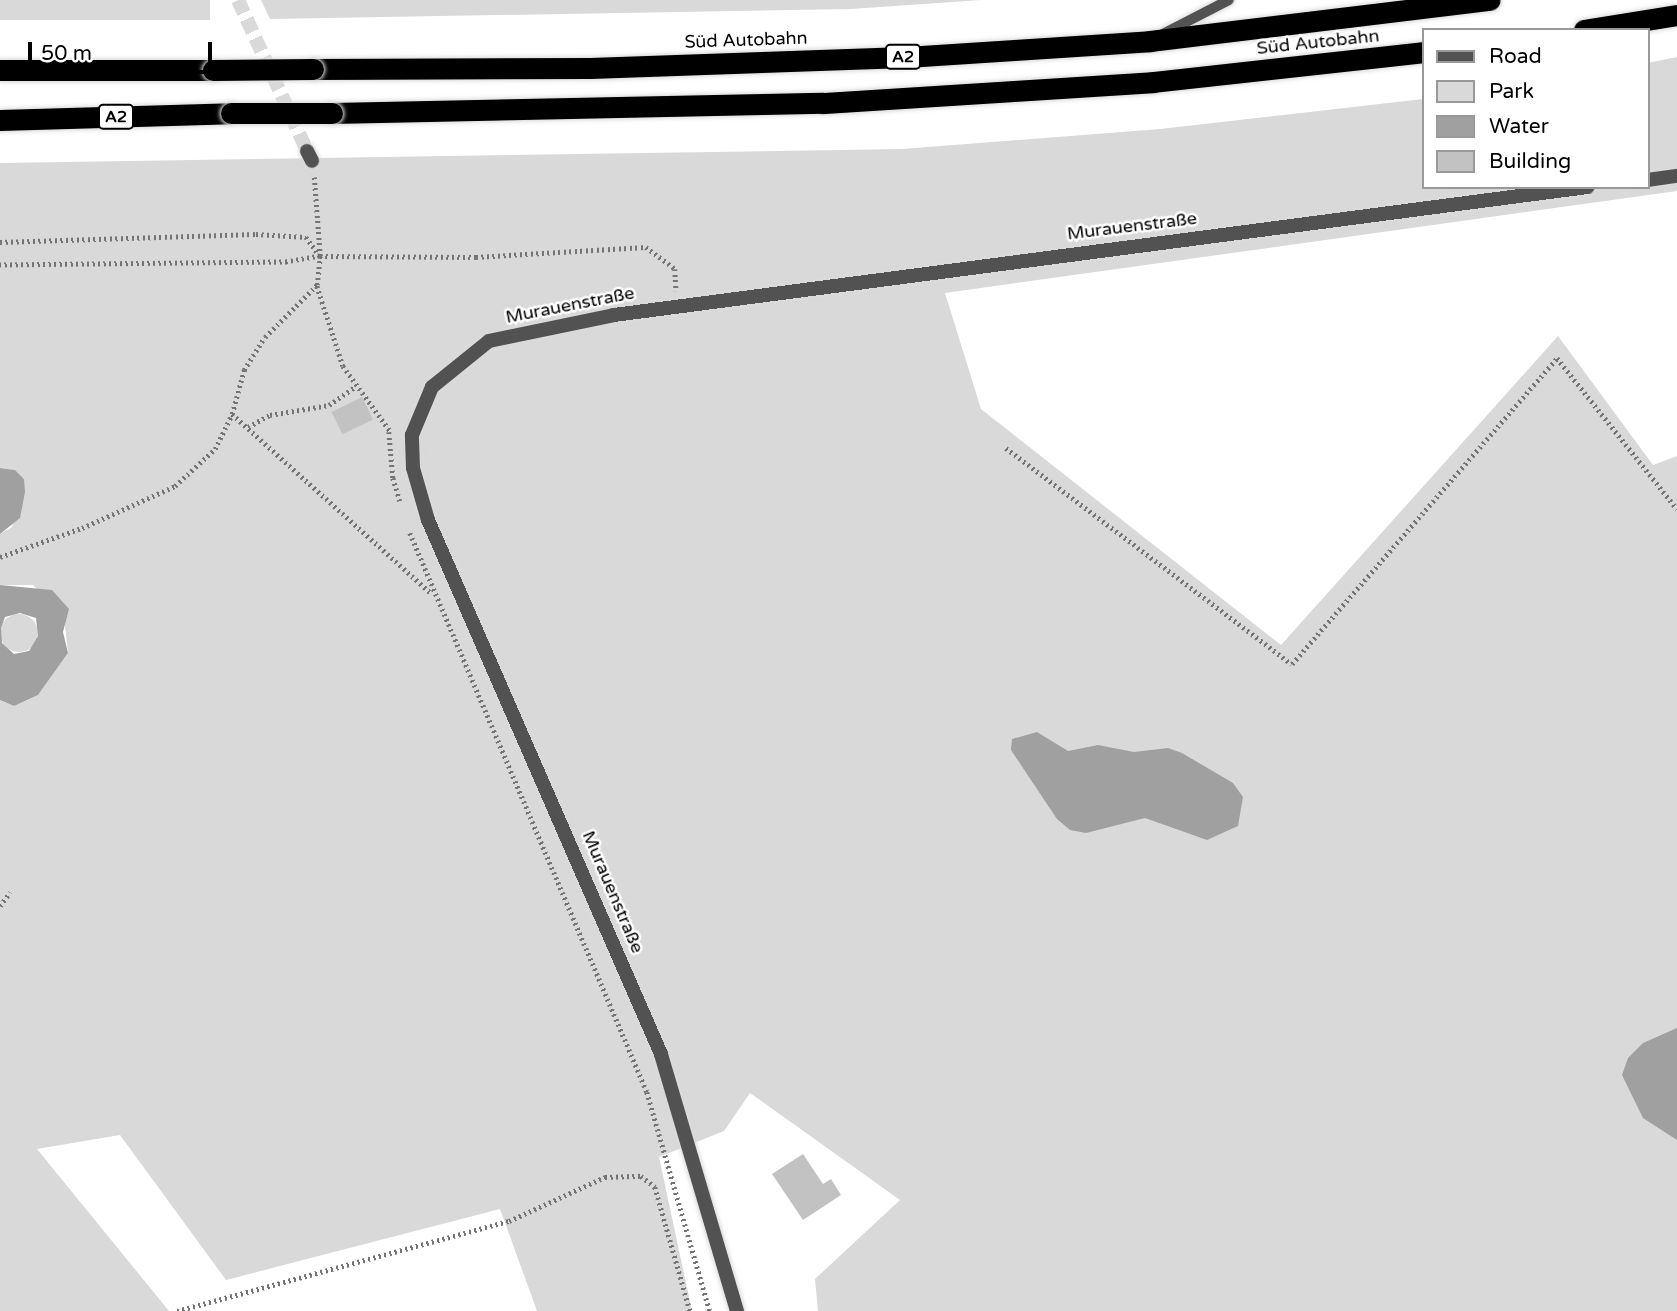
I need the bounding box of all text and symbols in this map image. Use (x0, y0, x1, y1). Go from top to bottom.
street label: Süd Autobahn (1256, 25, 1380, 59)
street label: Süd Autobahn (684, 27, 808, 53)
scale bar (32, 28, 215, 72)
legend (1422, 28, 1649, 189)
text: 50 m (41, 41, 92, 66)
road number: A2 (884, 44, 922, 69)
text: Road (1489, 44, 1542, 69)
text: Park (1489, 79, 1534, 104)
road number: A2 (97, 105, 135, 130)
text: Water (1489, 114, 1549, 139)
text: Building (1489, 149, 1571, 174)
street label: Murauenstraße (1066, 207, 1198, 245)
street label: Murauenstraße (504, 282, 636, 328)
street label: Murauenstraße (578, 828, 648, 956)

